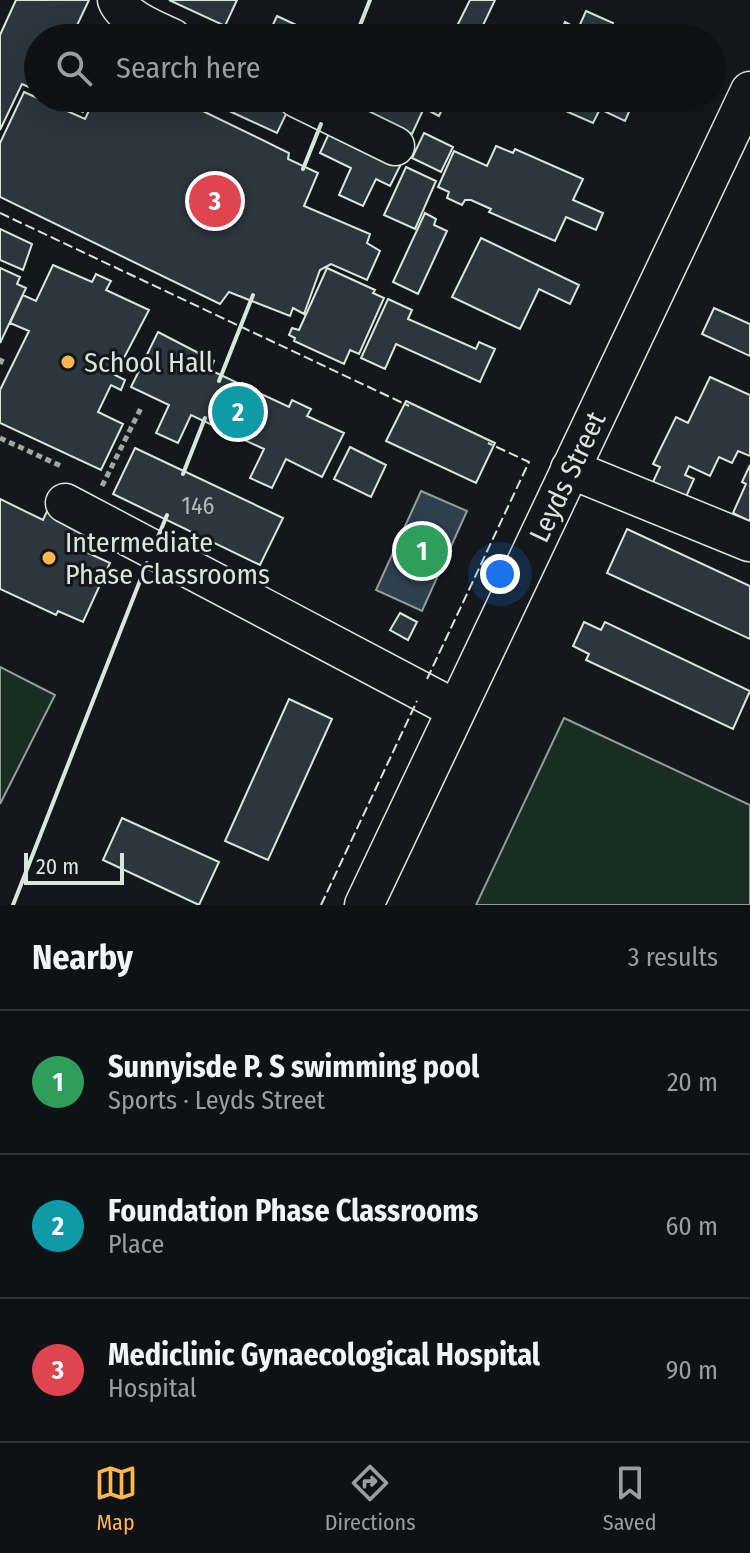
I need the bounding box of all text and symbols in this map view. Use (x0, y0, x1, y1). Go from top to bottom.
search box (24, 24, 726, 112)
icon: search (52, 46, 96, 90)
text: Search here (116, 50, 261, 86)
pin: 3 (189, 171, 241, 231)
place label: School Hall (84, 346, 213, 379)
marker: School Hall (59, 353, 77, 371)
pin: 2 (212, 382, 264, 442)
street label: Leyds Street (522, 405, 612, 547)
house number: 146 (182, 492, 214, 520)
pin: 1 (396, 521, 448, 581)
place label: Intermediate Phase Classrooms (65, 526, 270, 591)
marker: Intermediate Phase Classrooms (40, 549, 58, 567)
your location (480, 554, 520, 594)
scale bar (24, 849, 124, 885)
text: 20 m (36, 853, 79, 880)
text: Nearby (32, 937, 133, 978)
text: 3 results (628, 942, 718, 973)
text: Sunnyisde P. S swimming pool (108, 1049, 479, 1085)
text: 1 (53, 1067, 64, 1098)
text: 20 m (667, 1067, 718, 1098)
text: Sports · Leyds Street (108, 1085, 325, 1116)
text: Foundation Phase Classrooms (108, 1193, 478, 1229)
text: 2 (52, 1211, 64, 1242)
text: 60 m (665, 1211, 718, 1242)
text: Place (108, 1229, 164, 1260)
text: Mediclinic Gynaecological Hospital (108, 1337, 540, 1373)
text: 3 (52, 1355, 64, 1386)
text: 90 m (666, 1355, 718, 1386)
text: Hospital (108, 1373, 197, 1404)
tab: Map (94, 1461, 138, 1536)
tab: Directions (325, 1461, 416, 1536)
tab: Saved (603, 1461, 656, 1536)

